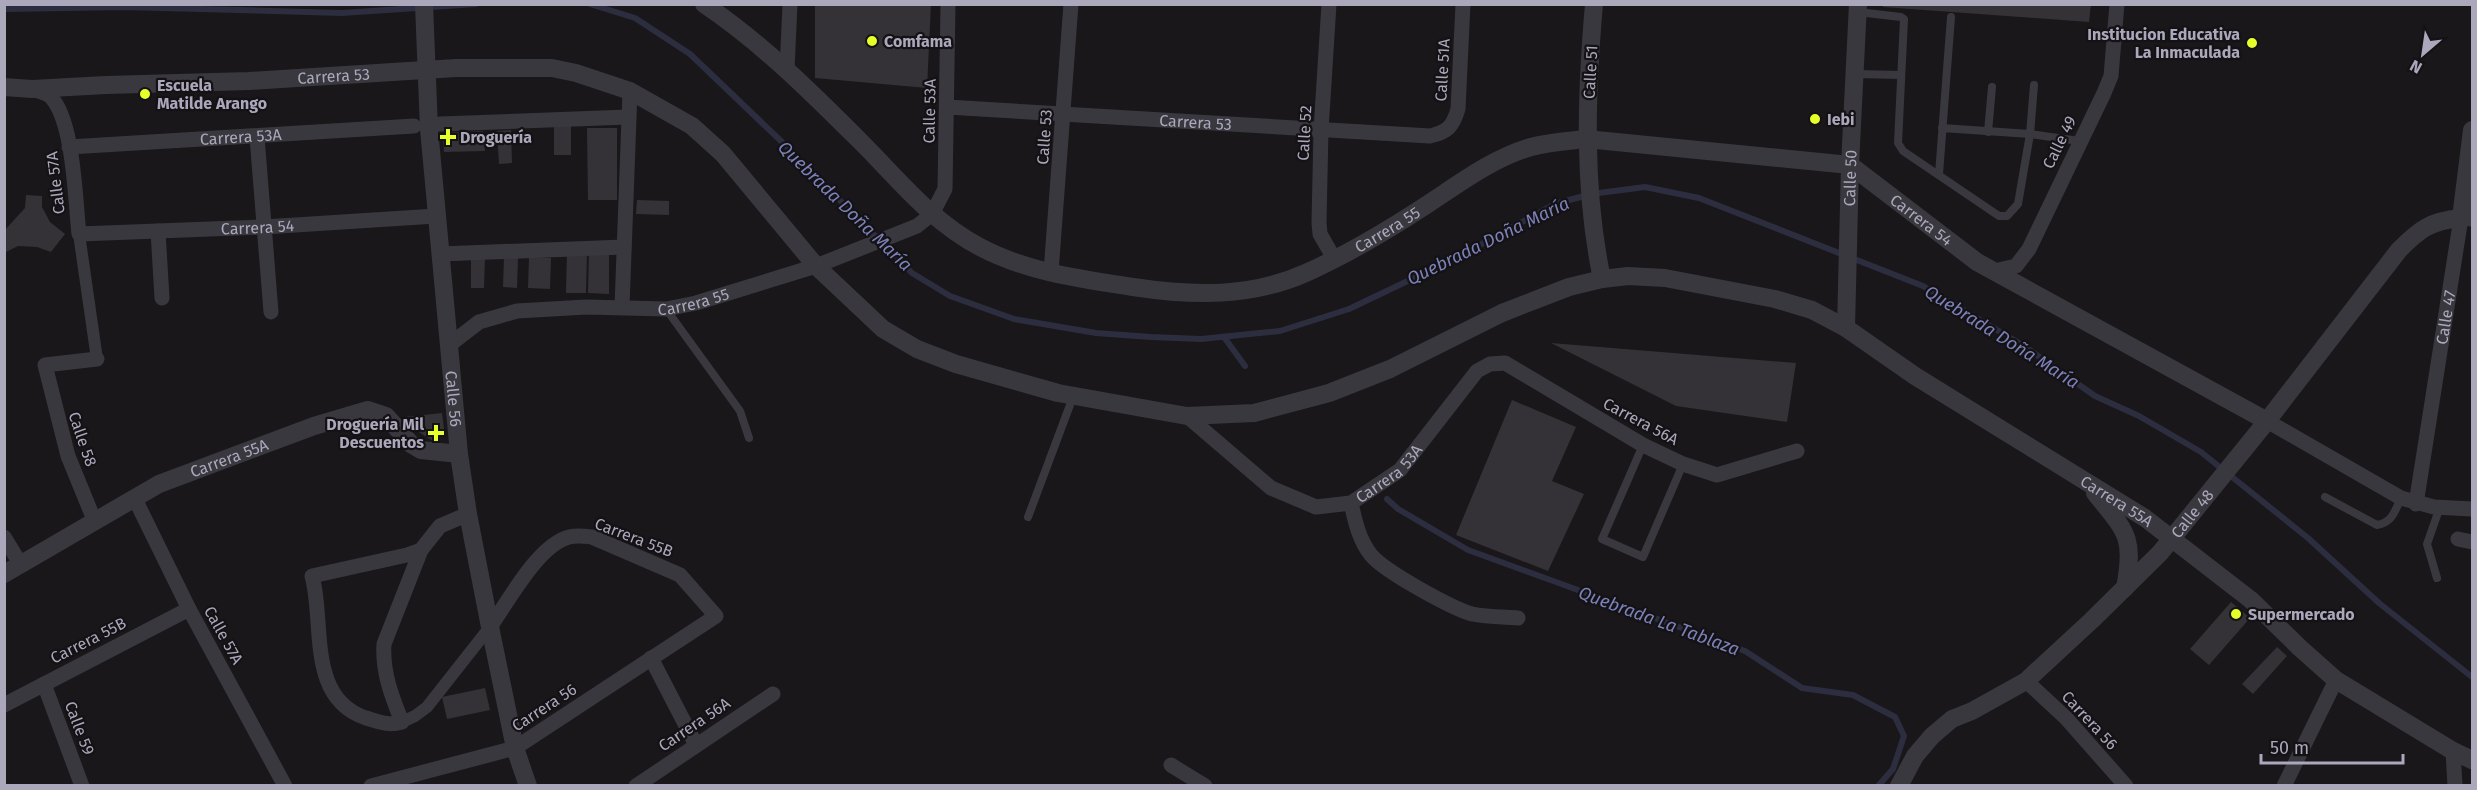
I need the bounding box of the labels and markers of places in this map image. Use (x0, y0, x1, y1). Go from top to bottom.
place label: Institucion Educativa La Inmaculada (2087, 25, 2240, 62)
place label: Comfama (884, 32, 952, 51)
marker: Comfama (865, 34, 879, 48)
marker: Institucion Educativa La Inmaculada (2245, 36, 2259, 50)
place label: Escuela Matilde Arango (157, 76, 267, 113)
marker: Escuela Matilde Arango (138, 87, 152, 101)
place label: Iebi (1827, 110, 1855, 129)
marker: Iebi (1808, 112, 1822, 126)
place label: Droguería (460, 128, 532, 147)
marker: Droguería (441, 130, 455, 144)
place label: Droguería Mil Descuentos (326, 415, 424, 452)
marker: Droguería Mil Descuentos (429, 426, 443, 440)
place label: Supermercado (2248, 605, 2355, 624)
marker: Supermercado (2229, 607, 2243, 621)

